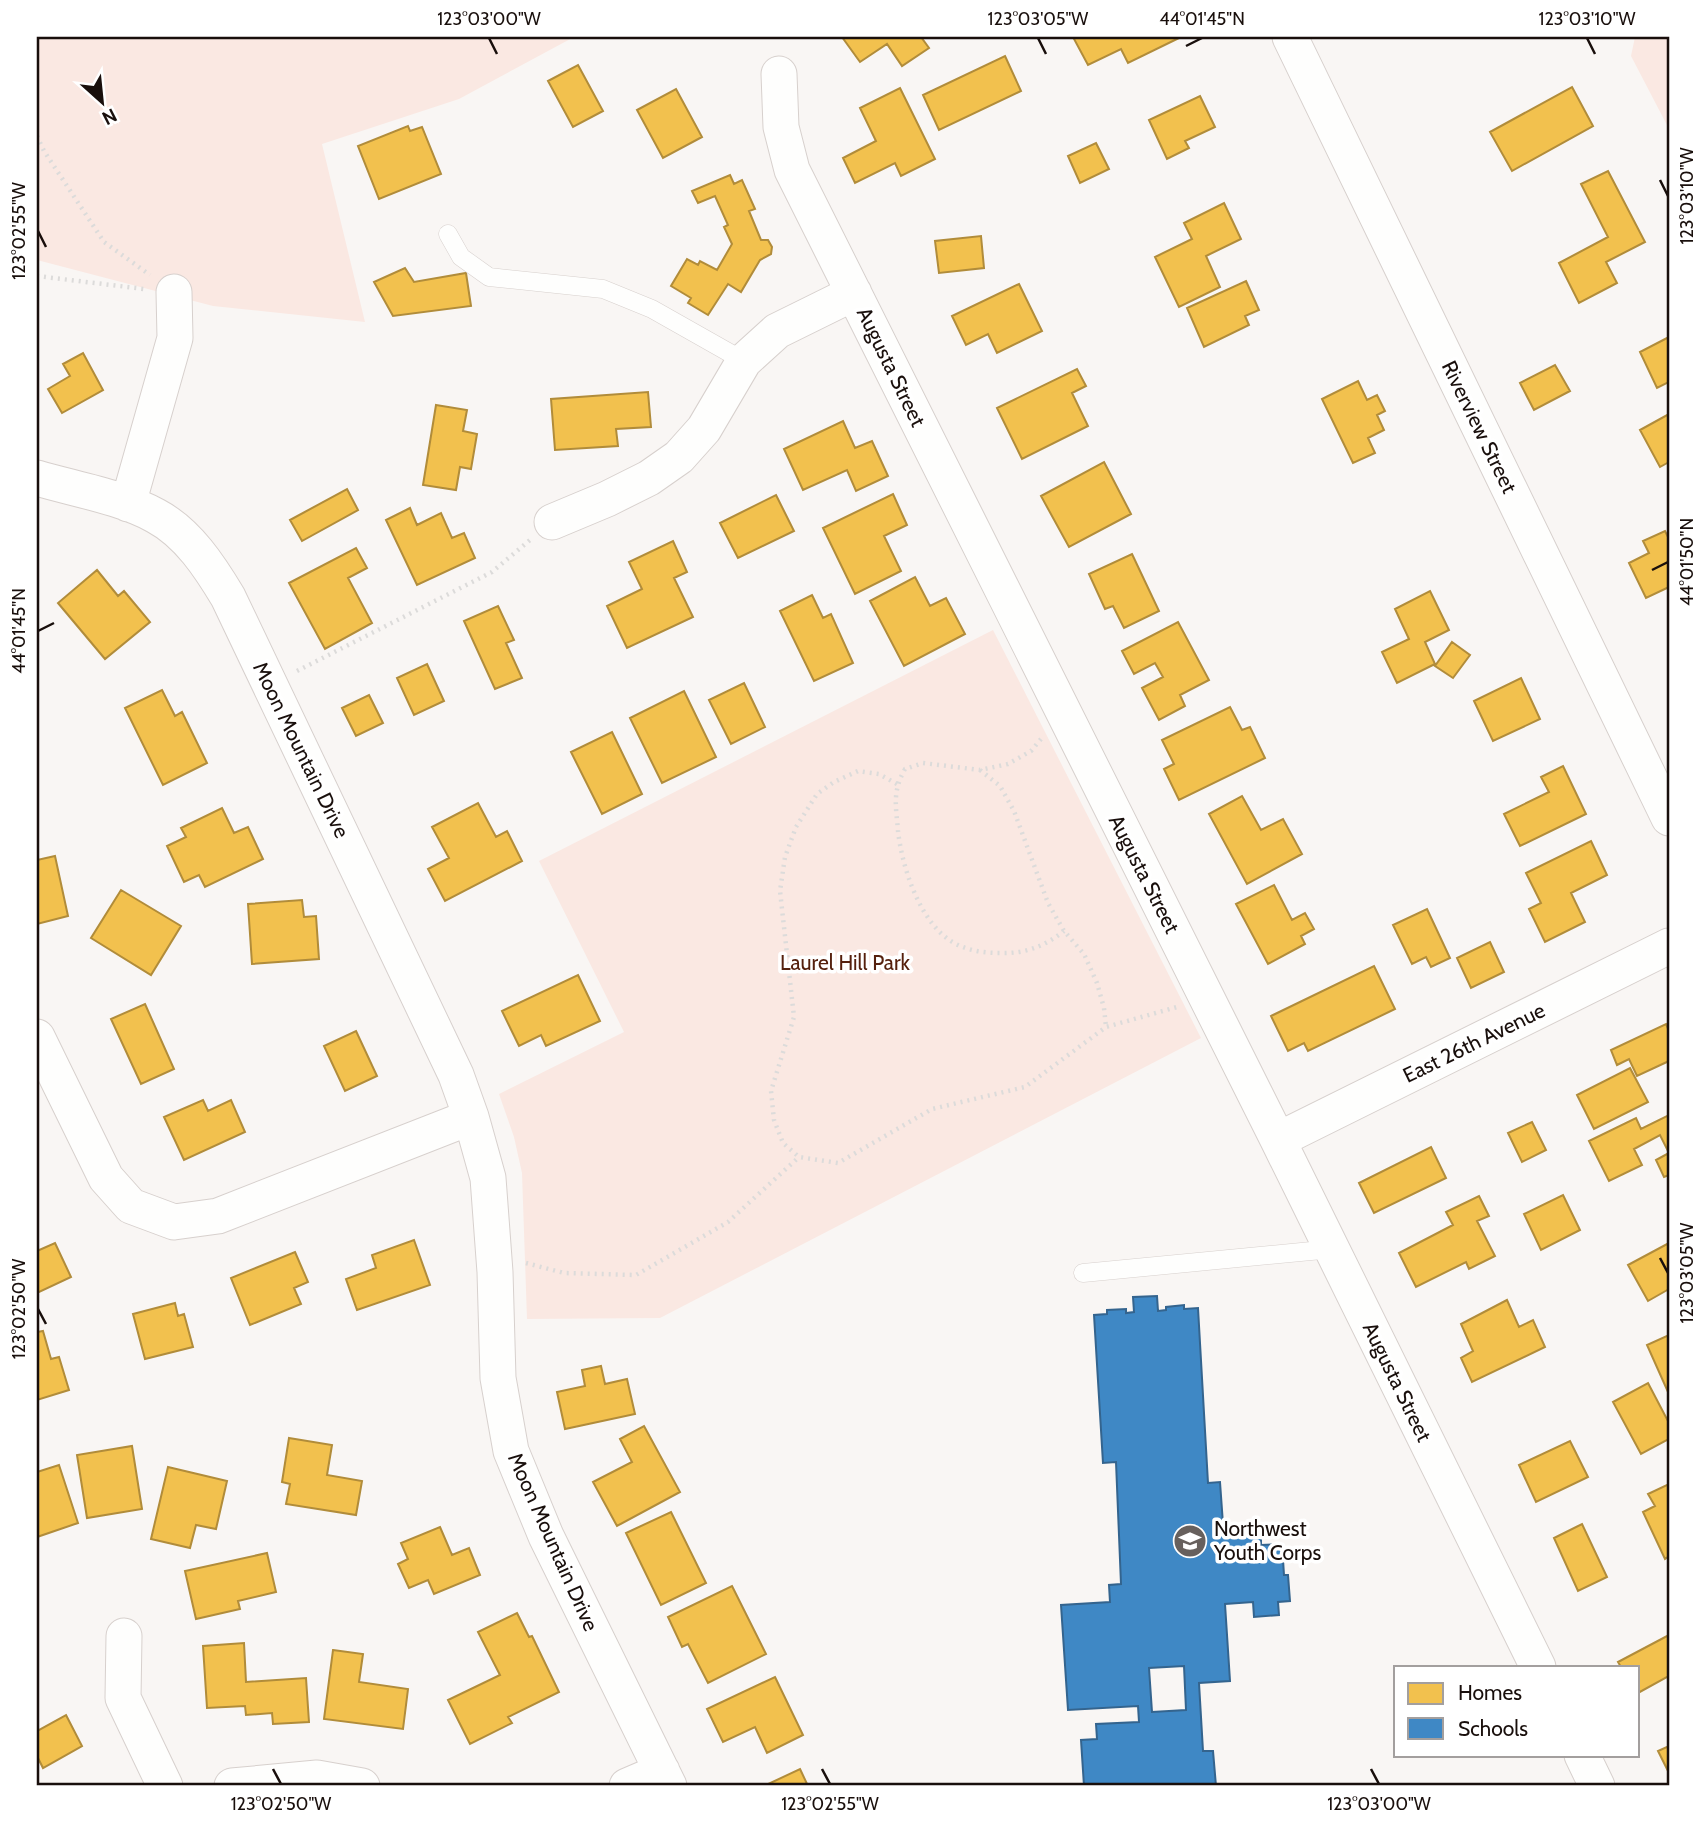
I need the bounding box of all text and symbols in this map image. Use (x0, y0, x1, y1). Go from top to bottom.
text: 123°03'00"W (437, 8, 541, 30)
text: 123°03'05"W (988, 8, 1088, 30)
text: 44°01'45"N (1159, 8, 1245, 30)
text: 123°03'10"W (1539, 8, 1635, 30)
north arrow (66, 66, 136, 136)
text: N (98, 103, 121, 130)
text: 123°03'10"W (1676, 148, 1698, 244)
text: 123°02'55"W (8, 182, 30, 280)
street label: Augusta Street (852, 303, 931, 431)
street label: Riverview Street (1437, 357, 1522, 497)
text: 44°01'50"N (1676, 518, 1698, 606)
text: 44°01'45"N (8, 588, 30, 674)
street label: Moon Mountain Drive (248, 658, 355, 842)
street label: Augusta Street (1104, 810, 1185, 937)
park label: Laurel Hill Park (780, 950, 911, 975)
street label: East 26th Avenue (1399, 997, 1549, 1088)
text: 123°03'05"W (1676, 1223, 1698, 1323)
text: 123°02'50"W (8, 1259, 30, 1359)
street label: Augusta Street (1358, 1318, 1437, 1446)
street label: Moon Mountain Drive (503, 1449, 604, 1635)
place label: Northwest Youth Corps (1213, 1516, 1321, 1565)
school or university icon: Northwest Youth Corps (1171, 1522, 1209, 1560)
legend (1394, 1666, 1640, 1756)
text: Homes (1458, 1680, 1522, 1705)
text: Schools (1458, 1716, 1528, 1741)
text: 123°02'50"W (231, 1793, 331, 1815)
text: 123°02'55"W (781, 1793, 879, 1815)
text: 123°03'00"W (1327, 1793, 1431, 1815)

